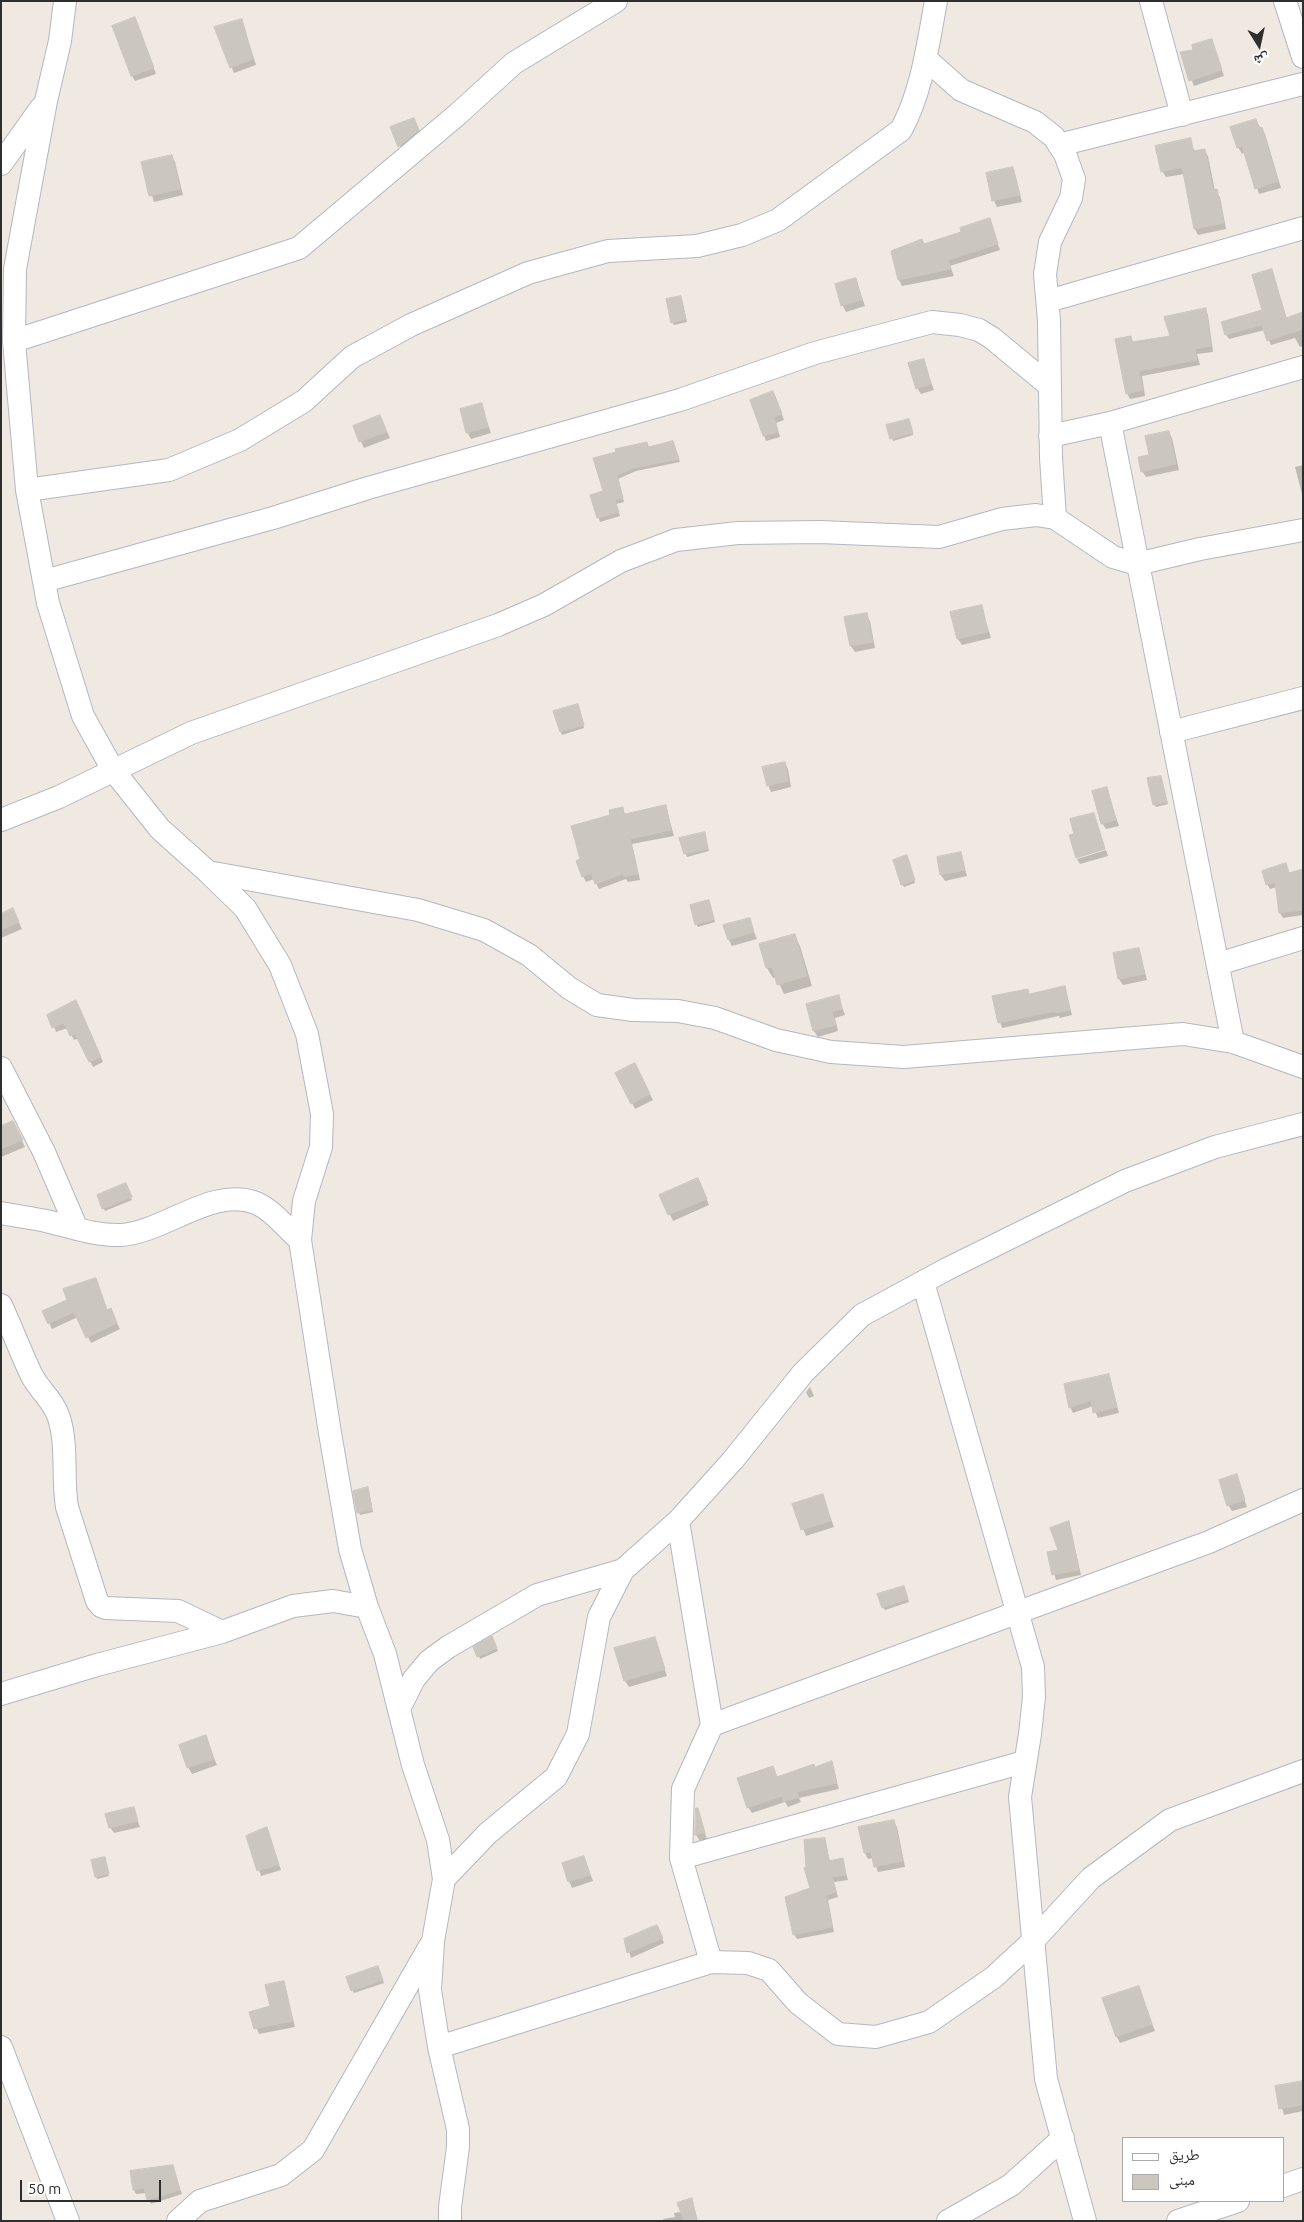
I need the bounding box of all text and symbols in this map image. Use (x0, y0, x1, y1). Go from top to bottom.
north arrow (1234, 20, 1284, 70)
text: ش (1253, 51, 1270, 69)
legend (1122, 2137, 1284, 2202)
text: طريق (1169, 2146, 1200, 2163)
scale bar (22, 2170, 164, 2202)
text: مبنى (1169, 2171, 1195, 2188)
text: 50 m (28, 2180, 61, 2197)

